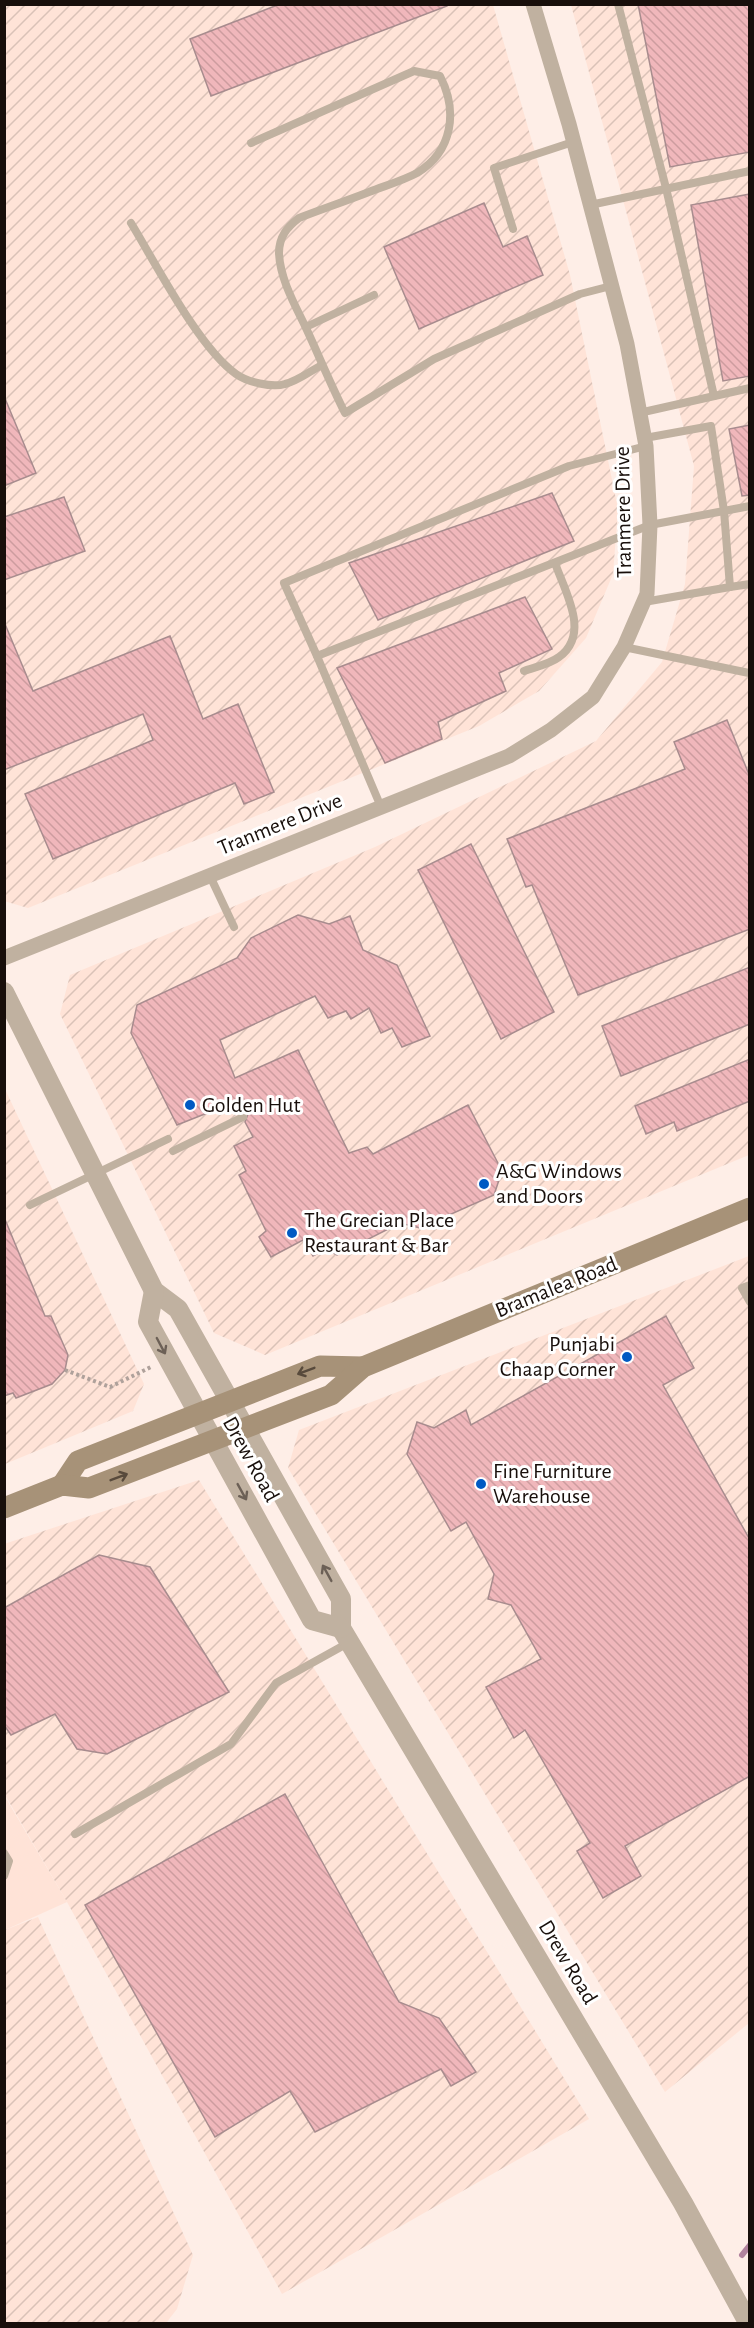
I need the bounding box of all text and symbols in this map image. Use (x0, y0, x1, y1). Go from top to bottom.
street label: Tranmere Drive (611, 446, 635, 578)
street label: Tranmere Drive (215, 789, 345, 859)
place label: Golden Hut (202, 1094, 301, 1116)
marker: Golden Hut (183, 1098, 197, 1112)
place label: A&G Windows and Doors (496, 1160, 622, 1207)
marker: A&G Windows and Doors (477, 1177, 491, 1191)
place label: The Grecian Place Restaurant & Bar (304, 1209, 454, 1256)
marker: The Grecian Place Restaurant & Bar (285, 1226, 299, 1240)
street label: Bramalea Road (492, 1253, 620, 1321)
place label: Punjabi Chaap Corner (500, 1333, 615, 1380)
one-way arrow (155, 1337, 167, 1354)
marker: Punjabi Chaap Corner (620, 1350, 634, 1364)
one-way arrow (297, 1367, 316, 1378)
street label: Drew Road (219, 1413, 283, 1505)
place label: Fine Furniture Warehouse (493, 1460, 612, 1507)
one-way arrow (109, 1470, 128, 1481)
marker: Fine Furniture Warehouse (474, 1477, 488, 1491)
one-way arrow (237, 1483, 248, 1501)
one-way arrow (321, 1565, 332, 1583)
street label: Drew Road (534, 1916, 602, 2008)

